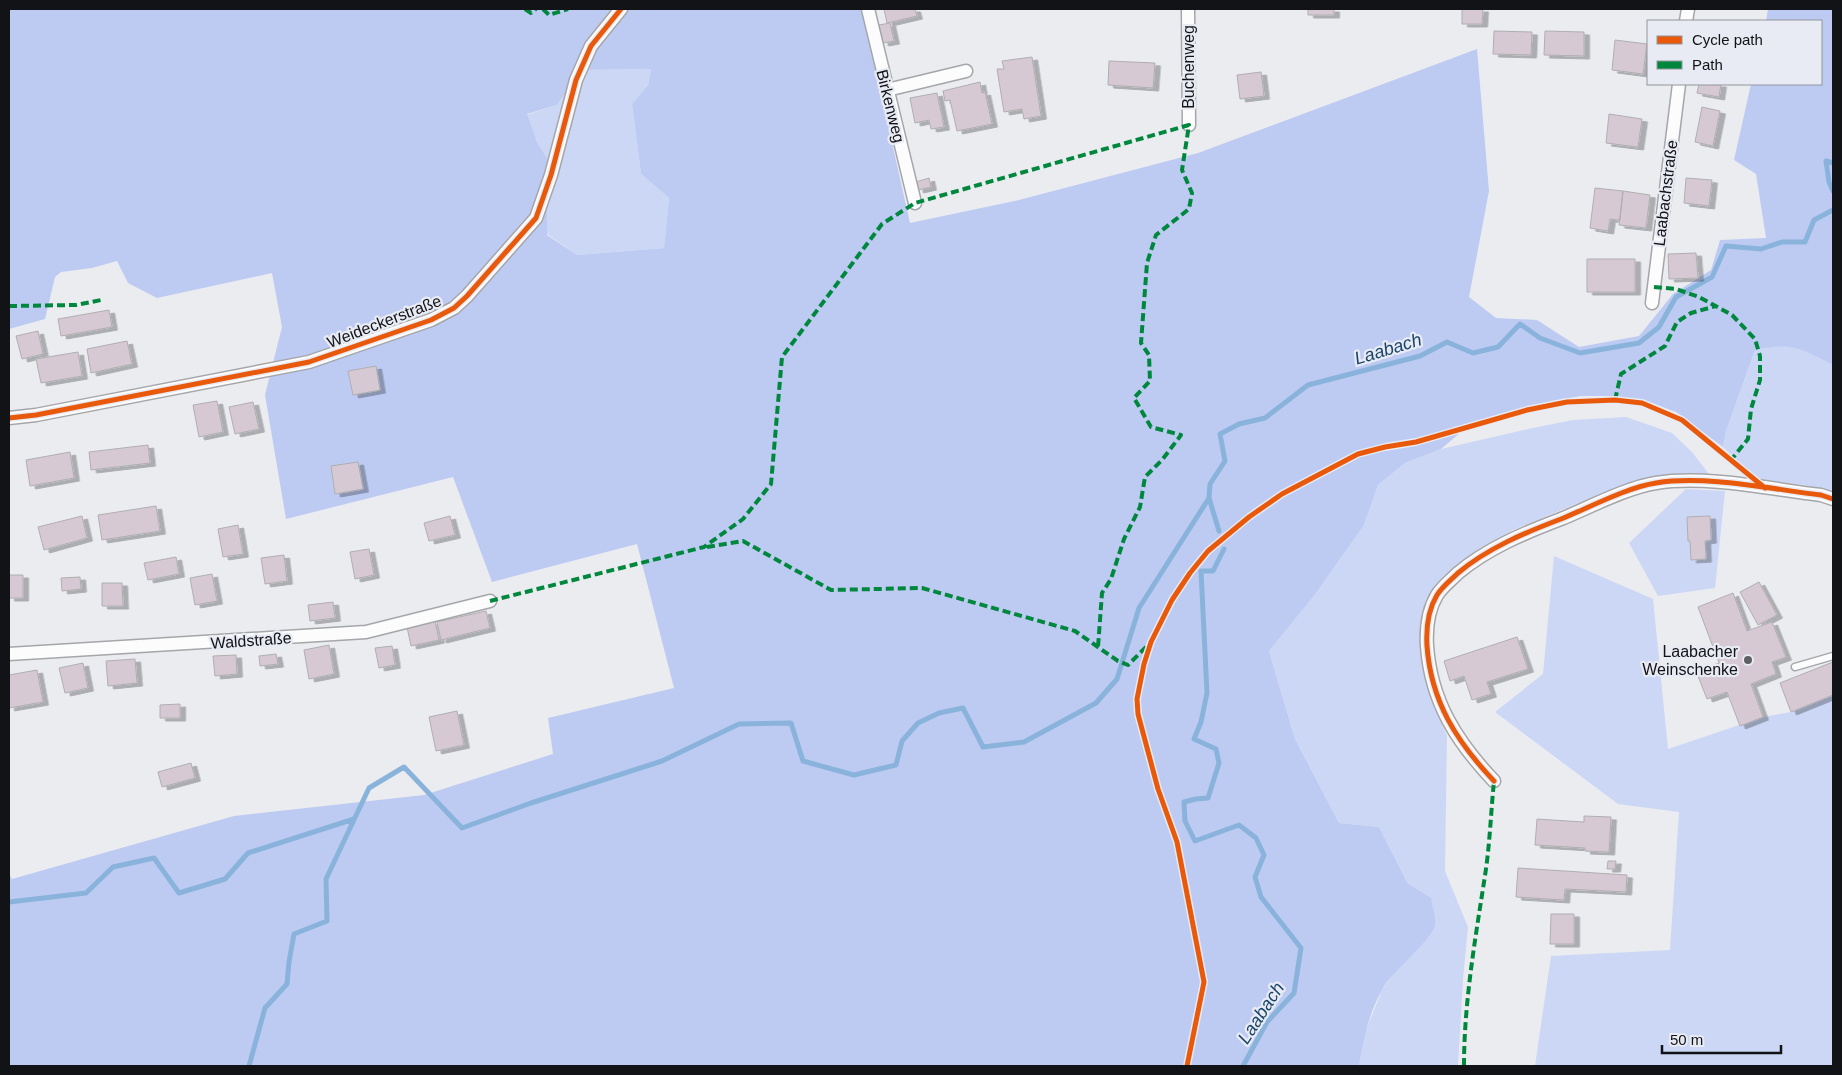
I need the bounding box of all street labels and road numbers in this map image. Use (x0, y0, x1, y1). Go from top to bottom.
street label: Buchenweg (1180, 25, 1197, 109)
street label: Birkenweg (873, 68, 908, 144)
street label: Laabachstraße (1651, 139, 1680, 247)
street label: Weideckerstraße (325, 292, 444, 351)
street label: Waldstraße (210, 629, 292, 652)

